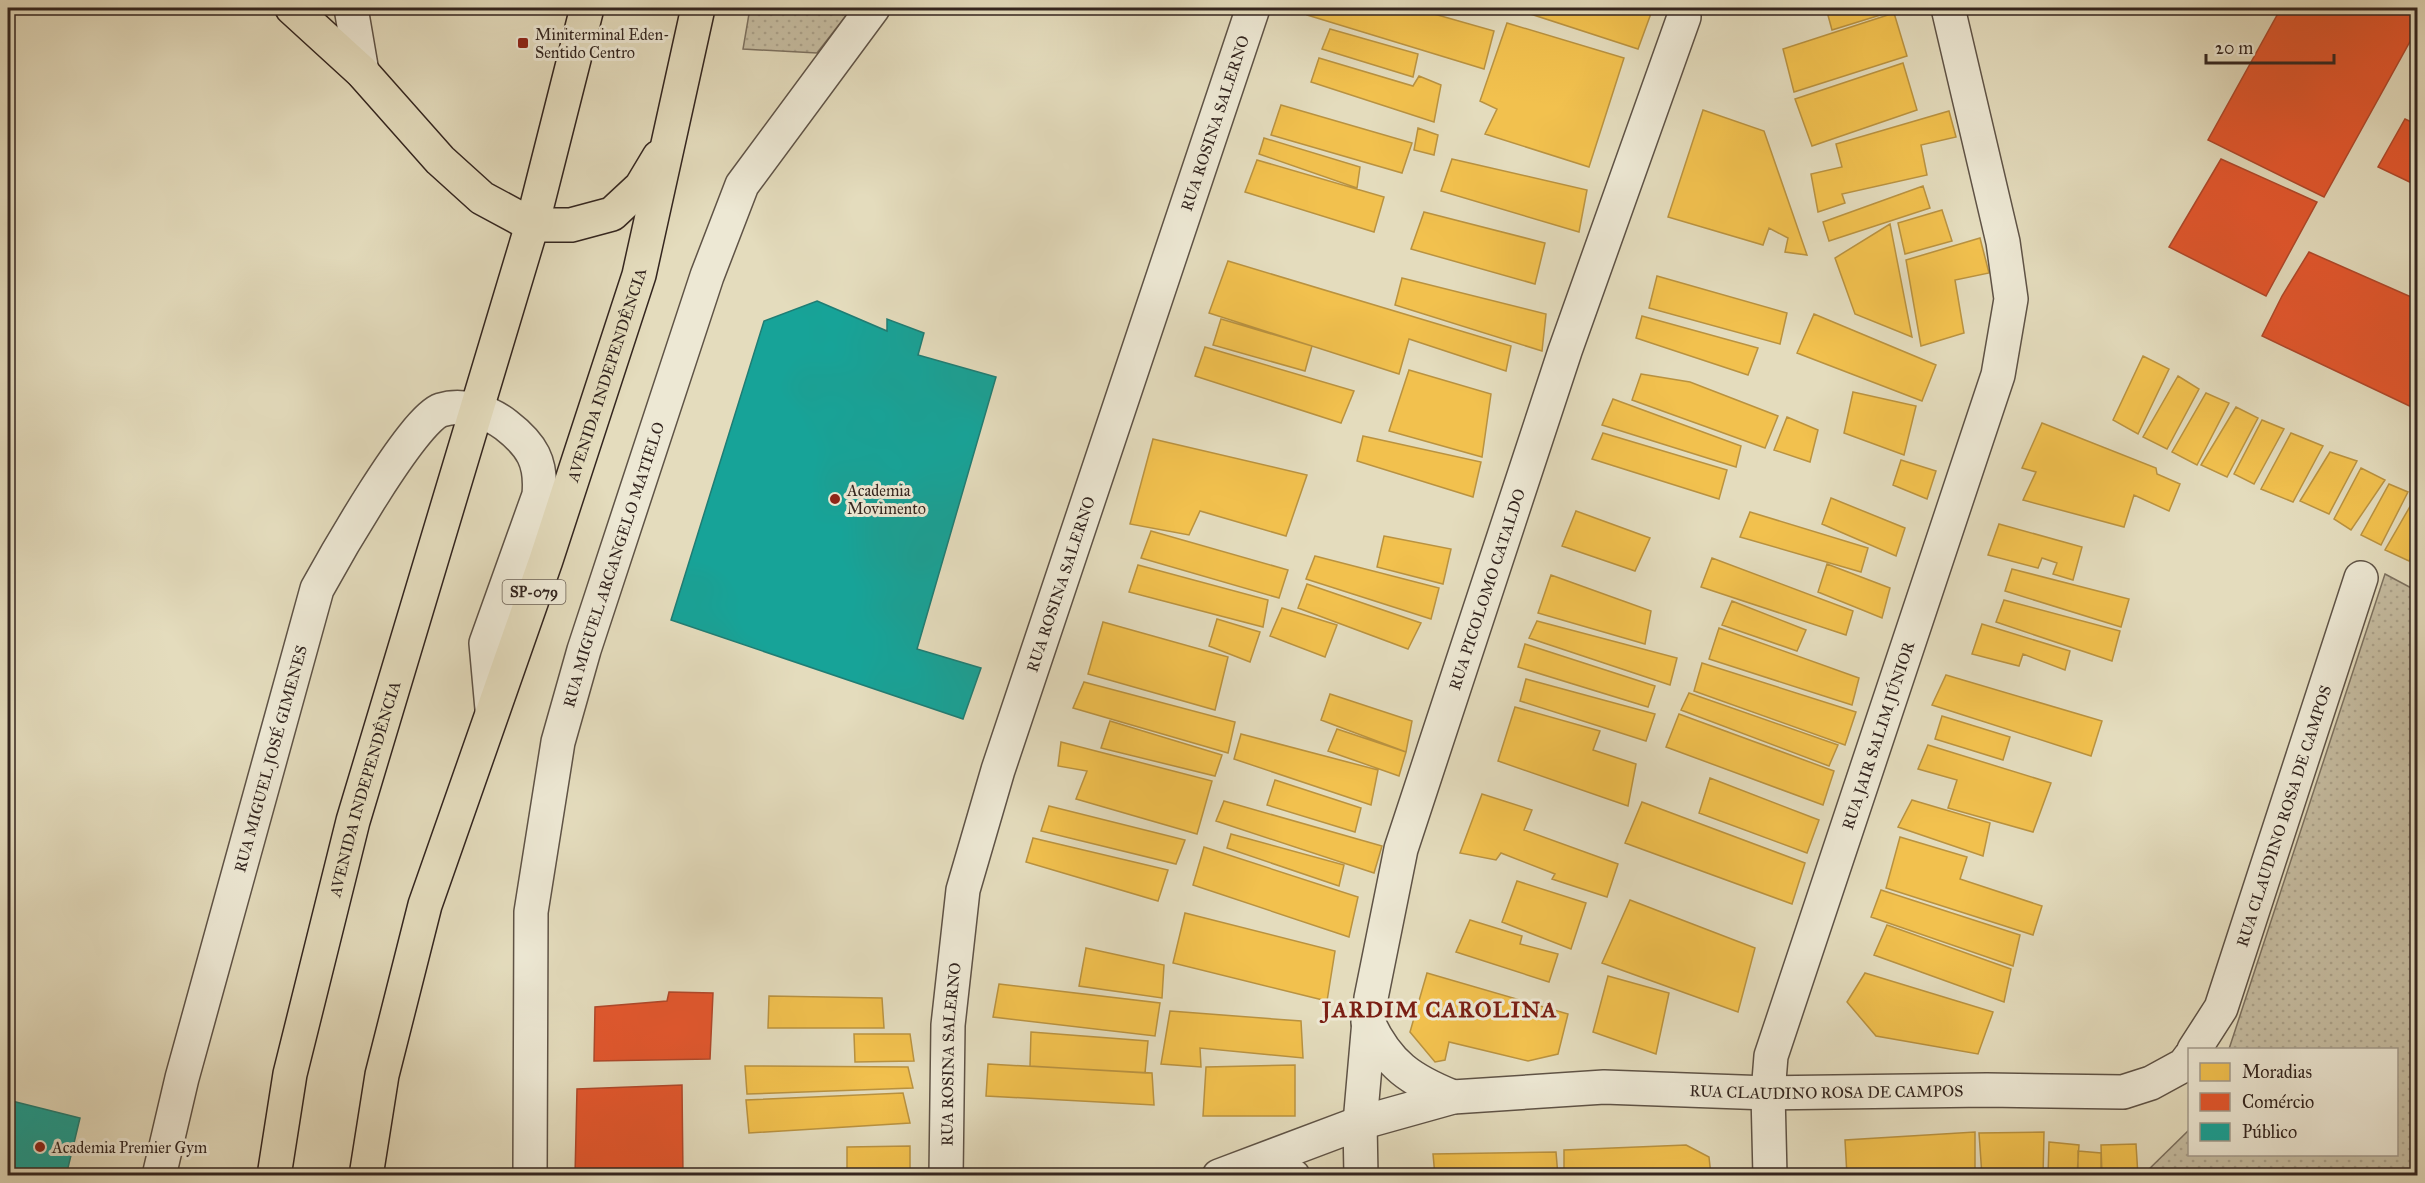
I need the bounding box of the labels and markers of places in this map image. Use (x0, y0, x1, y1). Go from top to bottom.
place label: Miniterminal Eden- Sentido Centro (535, 25, 670, 62)
marker: Miniterminal Eden- Sentido Centro (516, 36, 530, 50)
place label: Academia Movimento (846, 481, 926, 518)
marker: Academia Movimento (828, 492, 842, 506)
place label: Academia Premier Gym (51, 1138, 208, 1157)
marker: Academia Premier Gym (33, 1140, 47, 1154)

